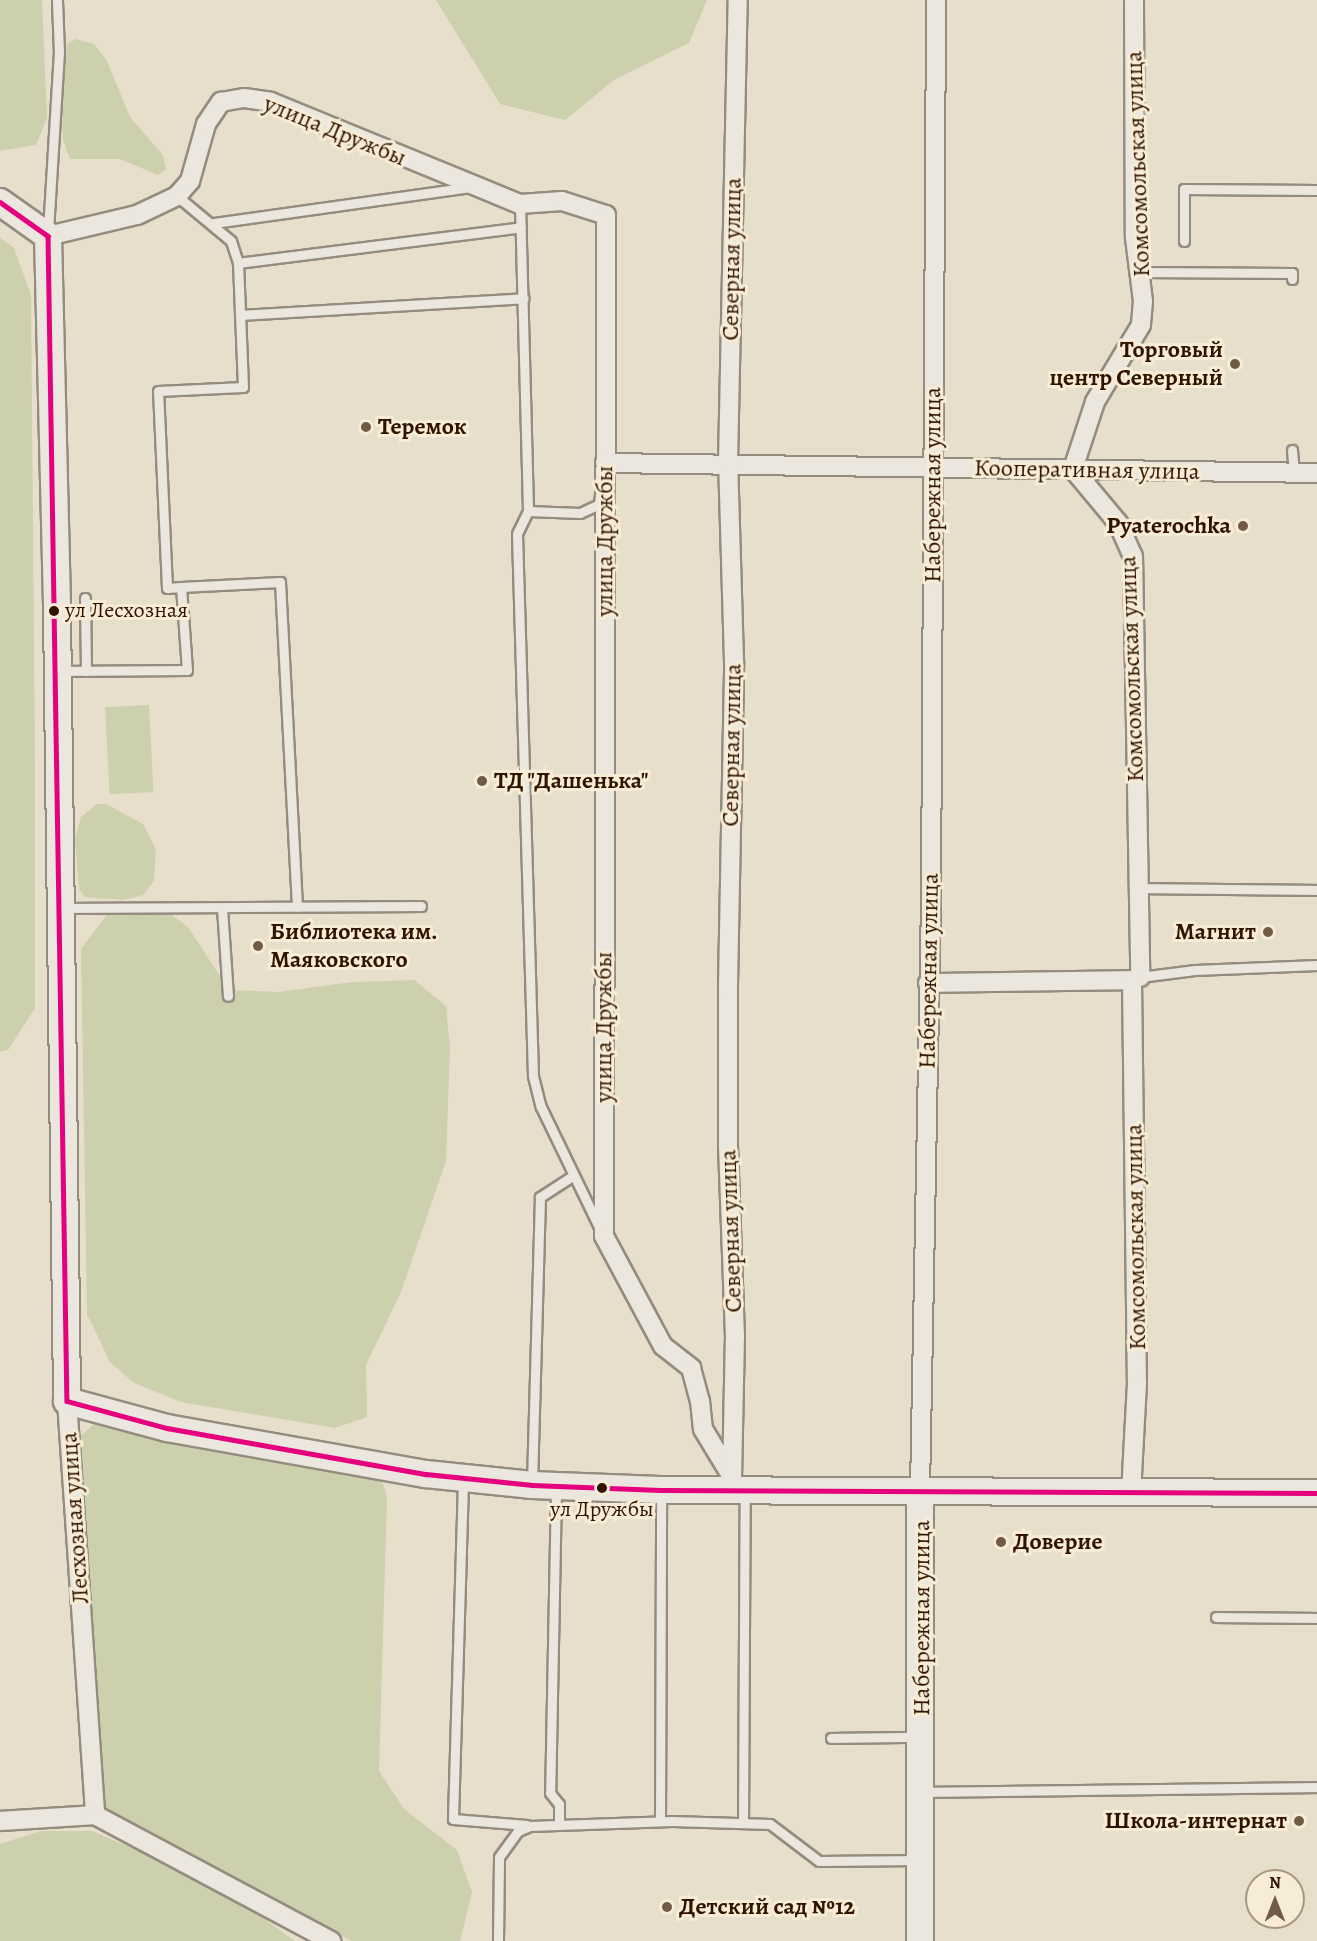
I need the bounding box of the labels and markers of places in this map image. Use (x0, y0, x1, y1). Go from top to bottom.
place label: Торговый центр Северный (1049, 336, 1223, 392)
marker: Торговый центр Северный (1228, 357, 1242, 371)
place label: Теремок (378, 413, 467, 441)
marker: Теремок (359, 420, 373, 434)
place label: Pyaterochka (1106, 512, 1231, 540)
marker: Pyaterochka (1236, 519, 1250, 533)
place label: ул Лесхозная (65, 598, 188, 624)
marker: ул Лесхозная (48, 605, 60, 617)
place label: ТД "Дашенька" (494, 767, 649, 795)
marker: ТД "Дашенька" (475, 774, 489, 788)
place label: Библиотека им. Маяковского (270, 918, 438, 974)
place label: Магнит (1175, 918, 1256, 946)
marker: Магнит (1261, 925, 1275, 939)
marker: Библиотека им. Маяковского (251, 939, 265, 953)
marker: ул Дружбы (596, 1482, 608, 1494)
place label: ул Дружбы (550, 1497, 654, 1523)
place label: Доверие (1013, 1528, 1103, 1556)
marker: Доверие (994, 1535, 1008, 1549)
place label: Школа-интернат (1105, 1807, 1287, 1835)
marker: Школа-интернат (1292, 1814, 1306, 1828)
place label: Детский сад №12 (679, 1893, 855, 1921)
marker: Детский сад №12 (660, 1900, 674, 1914)

